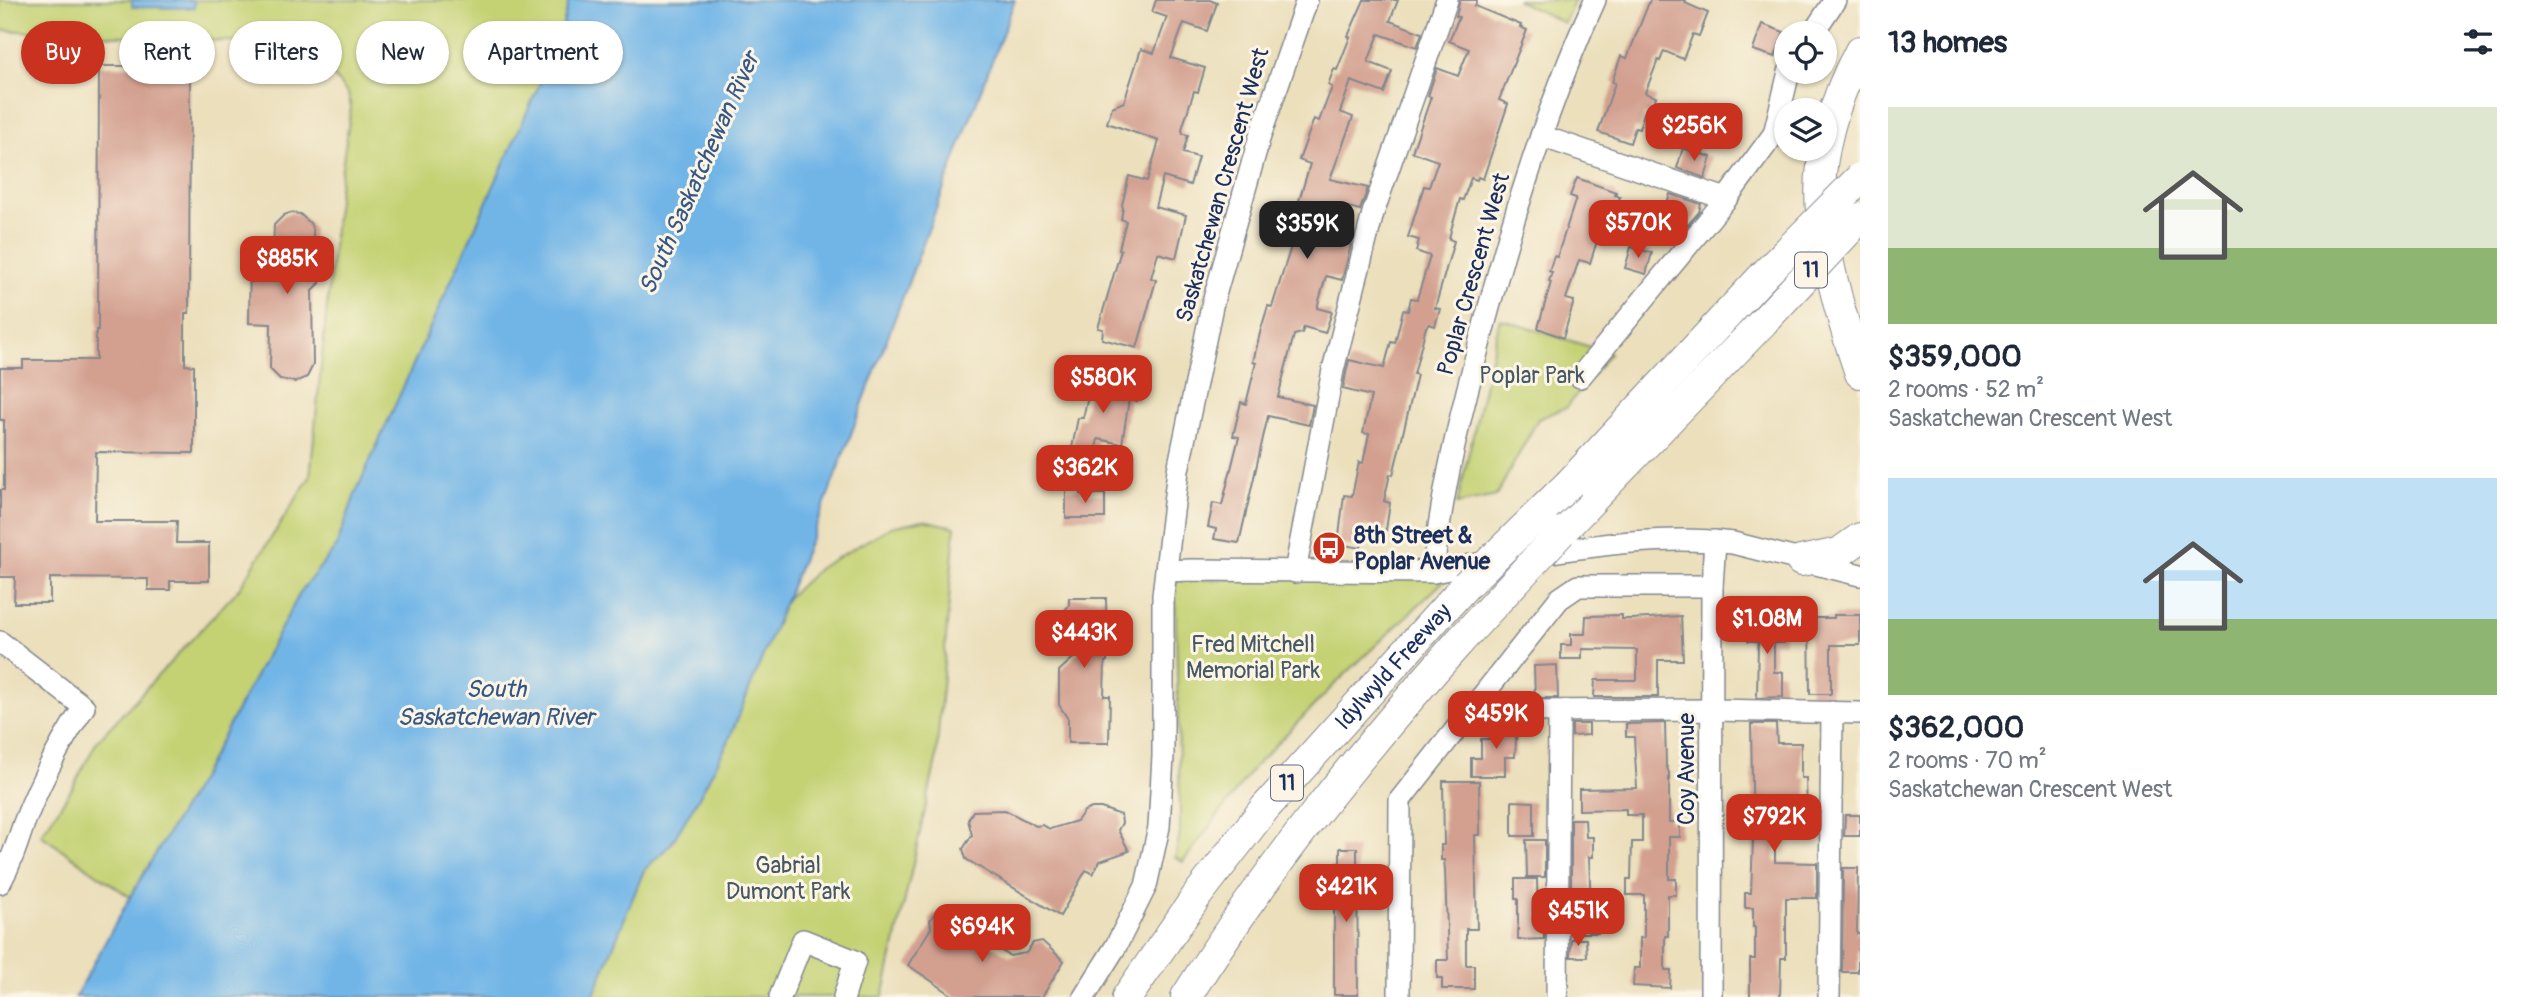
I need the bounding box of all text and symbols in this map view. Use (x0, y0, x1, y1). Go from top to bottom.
chip: Buy (21, 21, 105, 84)
chip: Rent (119, 21, 215, 84)
chip: Filters (229, 21, 342, 84)
chip: New (356, 21, 449, 84)
chip: Apartment (463, 21, 623, 84)
map controls (1774, 21, 1837, 161)
button: locate (1774, 21, 1837, 84)
icon: filters (2459, 23, 2497, 61)
text: 13 homes (1888, 24, 2007, 61)
street label: Saskatchewan Crescent West (1169, 44, 1276, 326)
water label: South Saskatchewan River (633, 45, 767, 299)
button: layers (1774, 98, 1837, 161)
pin: $256K (1645, 104, 1743, 163)
text: $256K (1661, 111, 1727, 140)
icon: home (2130, 152, 2256, 278)
street label: Poplar Crescent West (1431, 169, 1516, 379)
pin: $570K (1589, 201, 1687, 260)
pin: $359K (1258, 202, 1356, 261)
text: $570K (1605, 208, 1671, 237)
text: $359K (1275, 209, 1339, 238)
pin: $885K (238, 236, 336, 296)
text: $885K (256, 244, 318, 273)
road number: 11 (1795, 252, 1827, 288)
text: $359,000 (1888, 338, 2022, 375)
pin: $580K (1054, 356, 1152, 415)
park label: Poplar Park (1479, 361, 1585, 390)
text: $580K (1070, 363, 1136, 392)
text: 2 rooms · 52 m² (1888, 375, 2044, 404)
text: Saskatchewan Crescent West (1888, 404, 2172, 433)
pin: $362K (1036, 446, 1134, 505)
text: $362K (1052, 453, 1118, 482)
place label: 8th Street & Poplar Avenue (1354, 521, 1491, 576)
icon: home (2130, 523, 2256, 649)
bus stop icon: 8th Street & Poplar Avenue (1310, 529, 1348, 567)
pin: $1.08M (1710, 596, 1824, 656)
street label: Idylwyld Freeway (1329, 597, 1458, 736)
text: $1.08M (1732, 604, 1802, 633)
pin: $443K (1035, 610, 1133, 670)
text: $443K (1051, 618, 1117, 647)
park label: Fred Mitchell Memorial Park (1186, 630, 1320, 685)
water label: South Saskatchewan River (398, 675, 598, 732)
pin: $459K (1447, 692, 1545, 751)
text: $459K (1464, 699, 1528, 728)
text: $362,000 (1888, 709, 2024, 746)
street label: Coy Avenue (1672, 712, 1701, 825)
text: 2 rooms · 70 m² (1888, 746, 2047, 775)
road number: 11 (1271, 766, 1303, 800)
text: Saskatchewan Crescent West (1888, 775, 2172, 804)
pin: $792K (1725, 794, 1823, 854)
text: $792K (1742, 802, 1806, 831)
park label: Gabrial Dumont Park (726, 851, 851, 906)
pin: $421K (1297, 864, 1395, 924)
text: $421K (1315, 872, 1377, 901)
pin: $451K (1529, 888, 1627, 948)
text: $451K (1547, 896, 1609, 925)
pin: $694K (933, 904, 1031, 964)
text: $694K (950, 912, 1014, 941)

